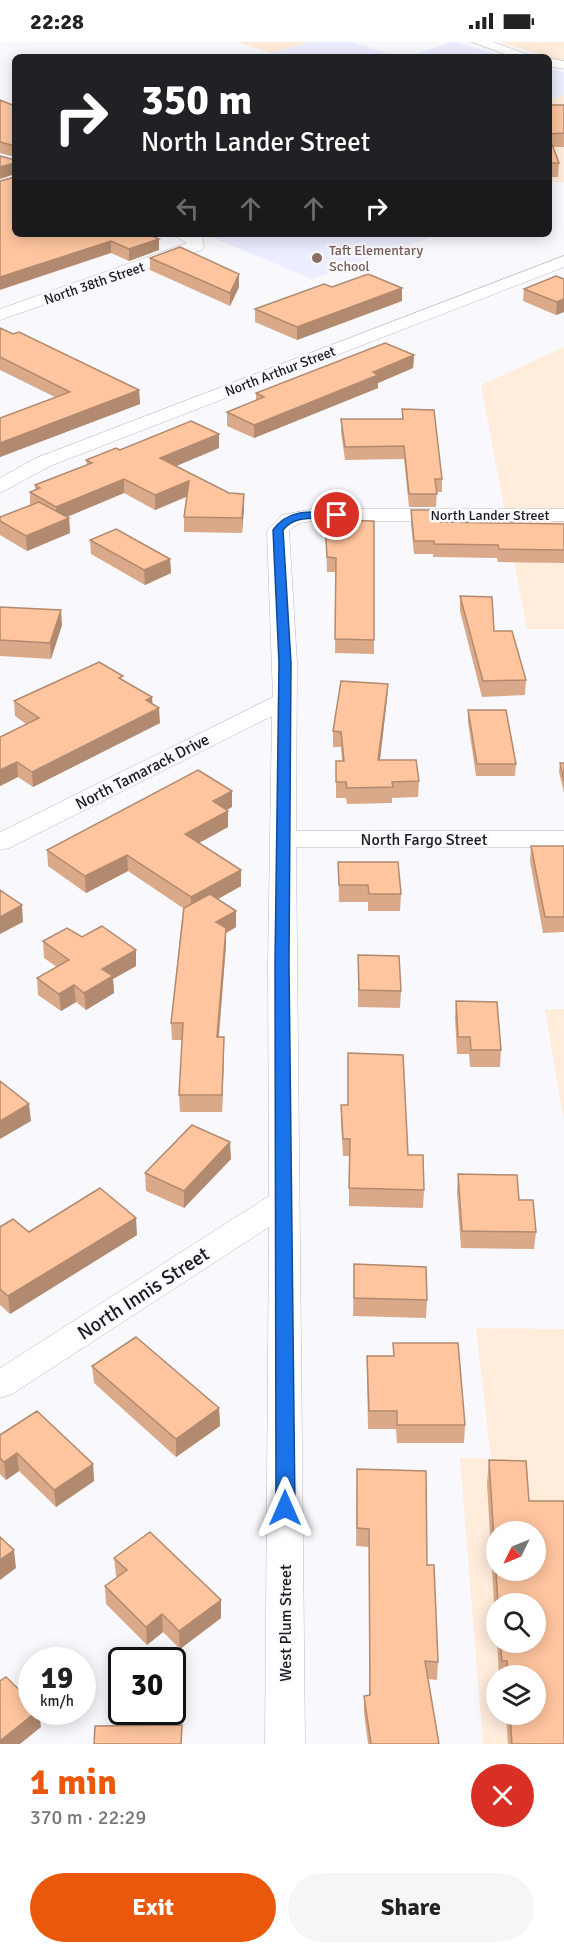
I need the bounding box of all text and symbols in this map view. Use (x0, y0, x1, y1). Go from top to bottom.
text: 22:28 (30, 8, 84, 35)
text: 350 m (141, 75, 252, 126)
icon: right (42, 78, 120, 156)
text: North Lander Street (141, 126, 370, 159)
icon: left (171, 192, 204, 225)
icon: ahead (234, 192, 267, 225)
icon: ahead (297, 192, 330, 225)
icon: right (360, 192, 393, 225)
place label: Taft Elementary School (329, 242, 423, 275)
marker: Taft Elementary School (310, 251, 324, 265)
street label: North 38th Street (42, 258, 147, 309)
street label: North Arthur Street (223, 343, 338, 400)
pin (311, 489, 362, 540)
icon: arrive (320, 498, 353, 531)
street label: North Lander Street (431, 507, 550, 524)
street label: North Tamarack Drive (72, 729, 213, 814)
street label: North Fargo Street (361, 830, 488, 850)
street label: North Innis Street (73, 1241, 214, 1345)
position arrow (253, 1476, 317, 1540)
north arrow (486, 1521, 546, 1581)
map controls (486, 1521, 546, 1725)
street label: West Plum Street (276, 1564, 296, 1682)
button: search (486, 1593, 546, 1653)
speed limit sign: 30 (108, 1647, 186, 1725)
text: 19 (41, 1660, 73, 1697)
button: layers (486, 1665, 546, 1725)
text: km/h (40, 1692, 74, 1710)
text: 1 min (30, 1760, 117, 1805)
button: close (471, 1764, 534, 1827)
text: 370 m · 22:29 (30, 1805, 146, 1830)
button: Exit (30, 1873, 276, 1942)
button: Share (288, 1873, 534, 1942)

